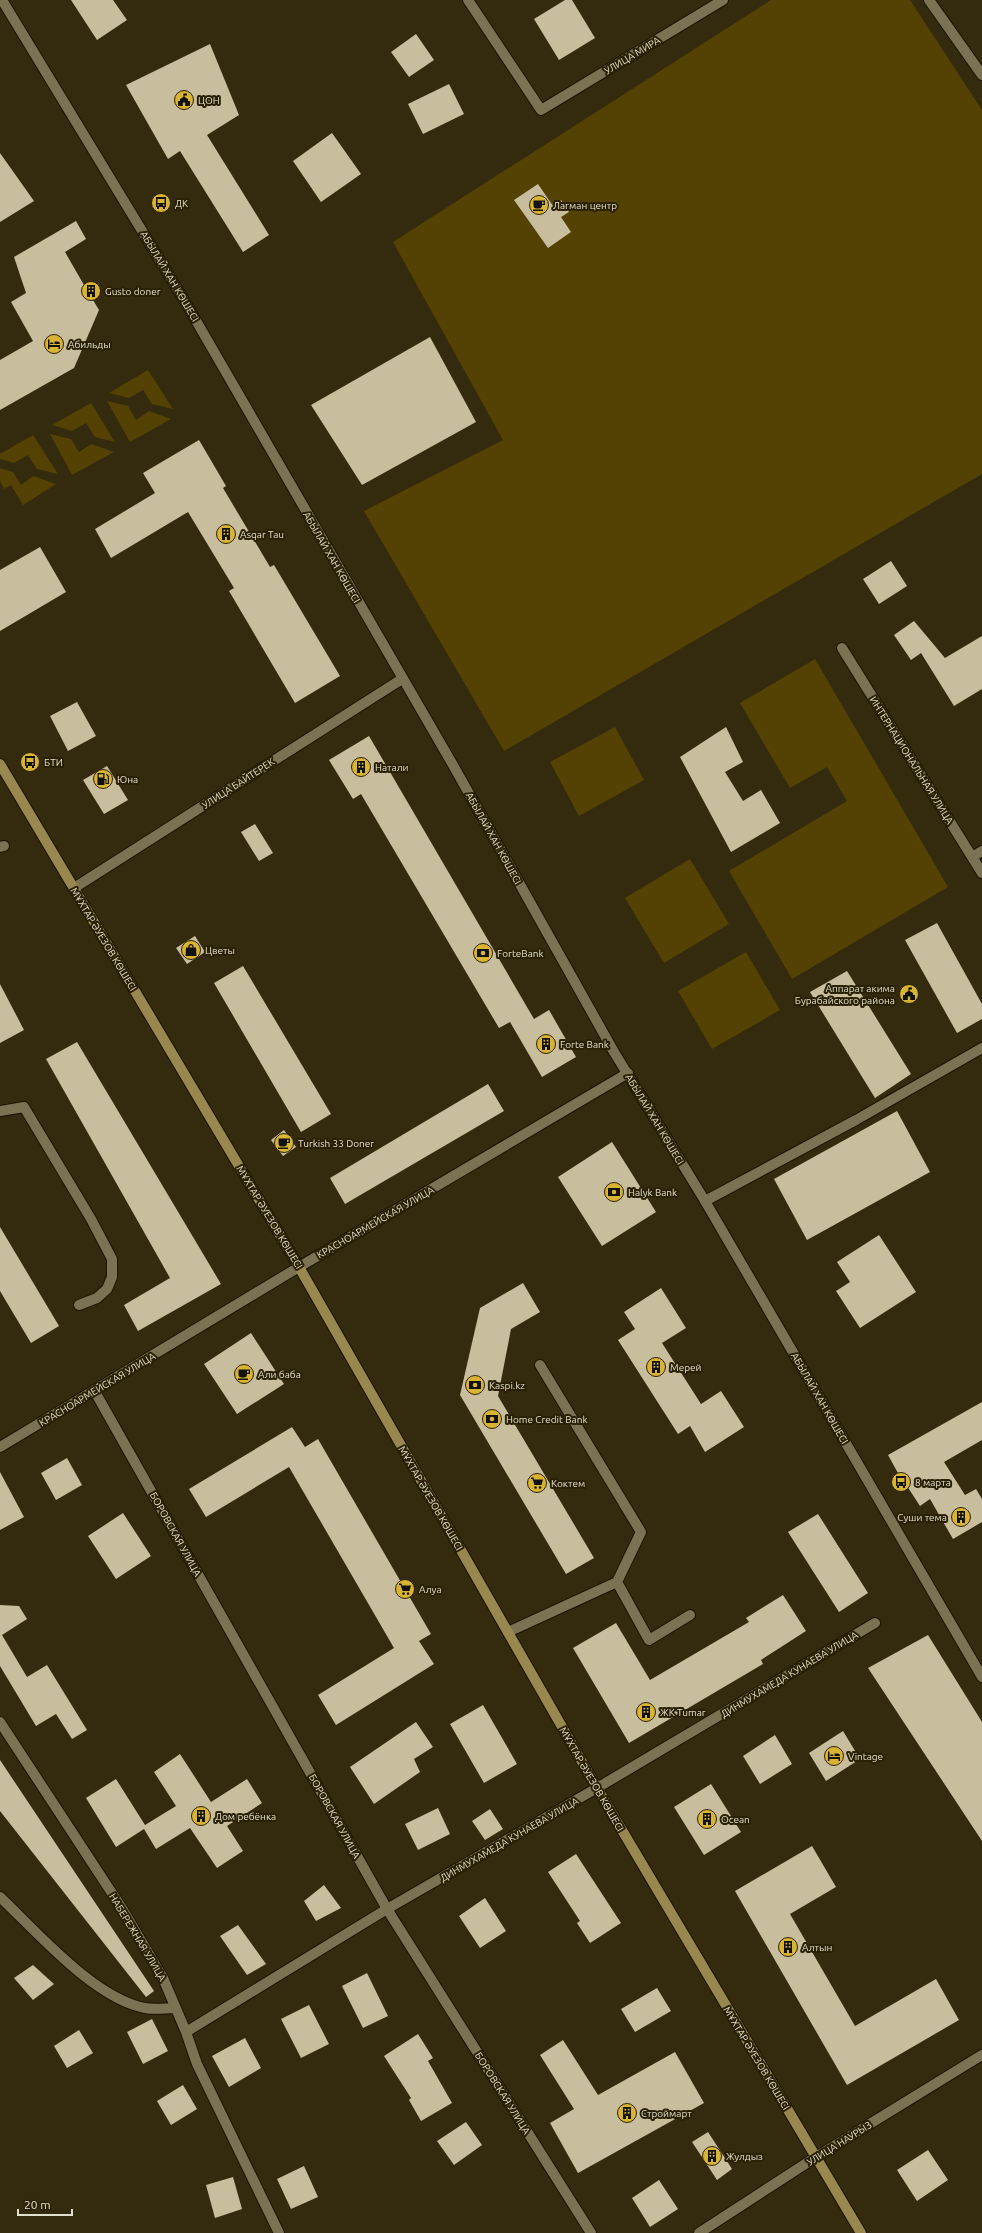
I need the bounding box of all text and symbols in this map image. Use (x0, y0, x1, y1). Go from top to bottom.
street label: УЛИЦА МИРА (602, 34, 663, 76)
public building icon: ЦОН (173, 89, 195, 111)
place label: ЦОН (198, 95, 220, 106)
bus stop icon: ДК (150, 192, 172, 214)
cafe icon: Лагман центр (528, 194, 550, 216)
place label: ДК (175, 198, 188, 209)
place label: Лагман центр (553, 200, 617, 211)
street label: АБЫЛАЙ ХАН КӨШЕСІ (138, 229, 201, 323)
building icon: Gusto doner (80, 280, 102, 302)
place label: Gusto doner (105, 286, 161, 297)
hotel icon: Абильды (43, 333, 65, 355)
place label: Абильды (68, 339, 111, 350)
street label: АБЫЛАЙ ХАН КӨШЕСІ (301, 510, 362, 605)
building icon: Asqar Tau (215, 523, 237, 545)
place label: Asqar Tau (240, 529, 284, 540)
street label: ИНТЕРНАЦИОНАЛЬНАЯ УЛИЦА (868, 694, 956, 827)
bus stop icon: БТИ (19, 751, 41, 773)
street label: УЛИЦА БАЙТЕРЕК (200, 756, 276, 811)
building icon: Натали (350, 756, 372, 778)
place label: БТИ (44, 757, 63, 768)
place label: Натали (375, 762, 409, 773)
fuel station icon: Юна (92, 768, 114, 790)
place label: Юна (117, 774, 138, 785)
street label: АБЫЛАЙ ХАН КӨШЕСІ (464, 790, 523, 886)
street label: МҰХТАР ӘУЕЗОВ КӨШЕСІ (68, 886, 139, 993)
shop icon: Цветы (180, 939, 202, 961)
bank icon: ForteBank (472, 942, 494, 964)
place label: Цветы (205, 945, 235, 956)
place label: ForteBank (497, 948, 544, 959)
place label: Аппарат акима Бурабайского района (795, 983, 895, 1006)
public building icon: Аппарат акима Бурабайского района (898, 983, 920, 1005)
building icon: Forte Bank (535, 1033, 557, 1055)
place label: Forte Bank (560, 1039, 609, 1050)
street label: АБЫЛАЙ ХАН КӨШЕСІ (623, 1072, 686, 1166)
cafe icon: Turkish 33 Doner (273, 1132, 295, 1154)
place label: Turkish 33 Doner (298, 1138, 374, 1149)
street label: МҰХТАР ӘУЕЗОВ КӨШЕСІ (234, 1164, 305, 1271)
bank icon: Halyk Bank (603, 1181, 625, 1203)
street label: КРАСНОАРМЕЙСКАЯ УЛИЦА (315, 1184, 436, 1261)
place label: Halyk Bank (628, 1187, 677, 1198)
street label: КРАСНОАРМЕЙСКАЯ УЛИЦА (37, 1350, 158, 1429)
street label: АБЫЛАЙ ХАН КӨШЕСІ (789, 1351, 850, 1446)
building icon: Мерей (645, 1356, 667, 1378)
place label: Мерей (670, 1362, 702, 1373)
cafe icon: Али баба (233, 1363, 255, 1385)
place label: Али баба (258, 1369, 301, 1380)
bank icon: Kaspi.kz (464, 1374, 486, 1396)
place label: Kaspi.kz (489, 1380, 525, 1391)
bank icon: Home Credit Bank (481, 1408, 503, 1430)
place label: Home Credit Bank (506, 1414, 587, 1425)
street label: МҰХТАР ӘУЕЗОВ КӨШЕСІ (396, 1444, 465, 1552)
bus stop icon: 8 марта (890, 1471, 912, 1493)
supermarket icon: Коктем (526, 1472, 548, 1494)
place label: 8 марта (915, 1477, 951, 1488)
place label: Коктем (551, 1478, 585, 1489)
street label: БОРОВСКАЯ УЛИЦА (148, 1490, 204, 1579)
building icon: Суши тема (950, 1506, 972, 1528)
place label: Суши тема (897, 1512, 947, 1523)
supermarket icon: Алуа (394, 1578, 416, 1600)
place label: Алуа (419, 1584, 442, 1595)
street label: ДИНМУХАМЕДА КУНАЕВА УЛИЦА (719, 1629, 860, 1720)
building icon: ЖК Tumar (635, 1701, 657, 1723)
place label: ЖК Tumar (660, 1707, 706, 1718)
street label: МҰХТАР ӘУЕЗОВ КӨШЕСІ (557, 1725, 626, 1833)
hotel icon: Vintage (823, 1745, 845, 1767)
place label: Vintage (848, 1751, 883, 1762)
street label: БОРОВСКАЯ УЛИЦА (307, 1772, 363, 1861)
street label: ДИНМУХАМЕДА КУНАЕВА УЛИЦА (438, 1795, 581, 1884)
building icon: Дом ребёнка (190, 1805, 212, 1827)
building icon: Ocean (696, 1808, 718, 1830)
place label: Дом ребёнка (215, 1811, 276, 1822)
place label: Ocean (721, 1814, 750, 1825)
street label: НАБЕРЕЖНАЯ УЛИЦА (107, 1891, 168, 1984)
building icon: Алтын (777, 1936, 799, 1958)
place label: Алтын (802, 1942, 832, 1953)
street label: МҰХТАР ӘУЕЗОВ КӨШЕСІ (721, 2005, 792, 2112)
street label: БОРОВСКАЯ УЛИЦА (473, 2050, 533, 2137)
building icon: Строймарт (616, 2102, 638, 2124)
place label: Строймарт (641, 2108, 692, 2119)
street label: УЛИЦА НАУРЫЗ (805, 2119, 874, 2168)
building icon: Жулдыз (701, 2145, 723, 2167)
place label: Жулдыз (726, 2151, 763, 2162)
scale bar (18, 2191, 72, 2217)
text: 20 m (24, 2198, 51, 2211)

